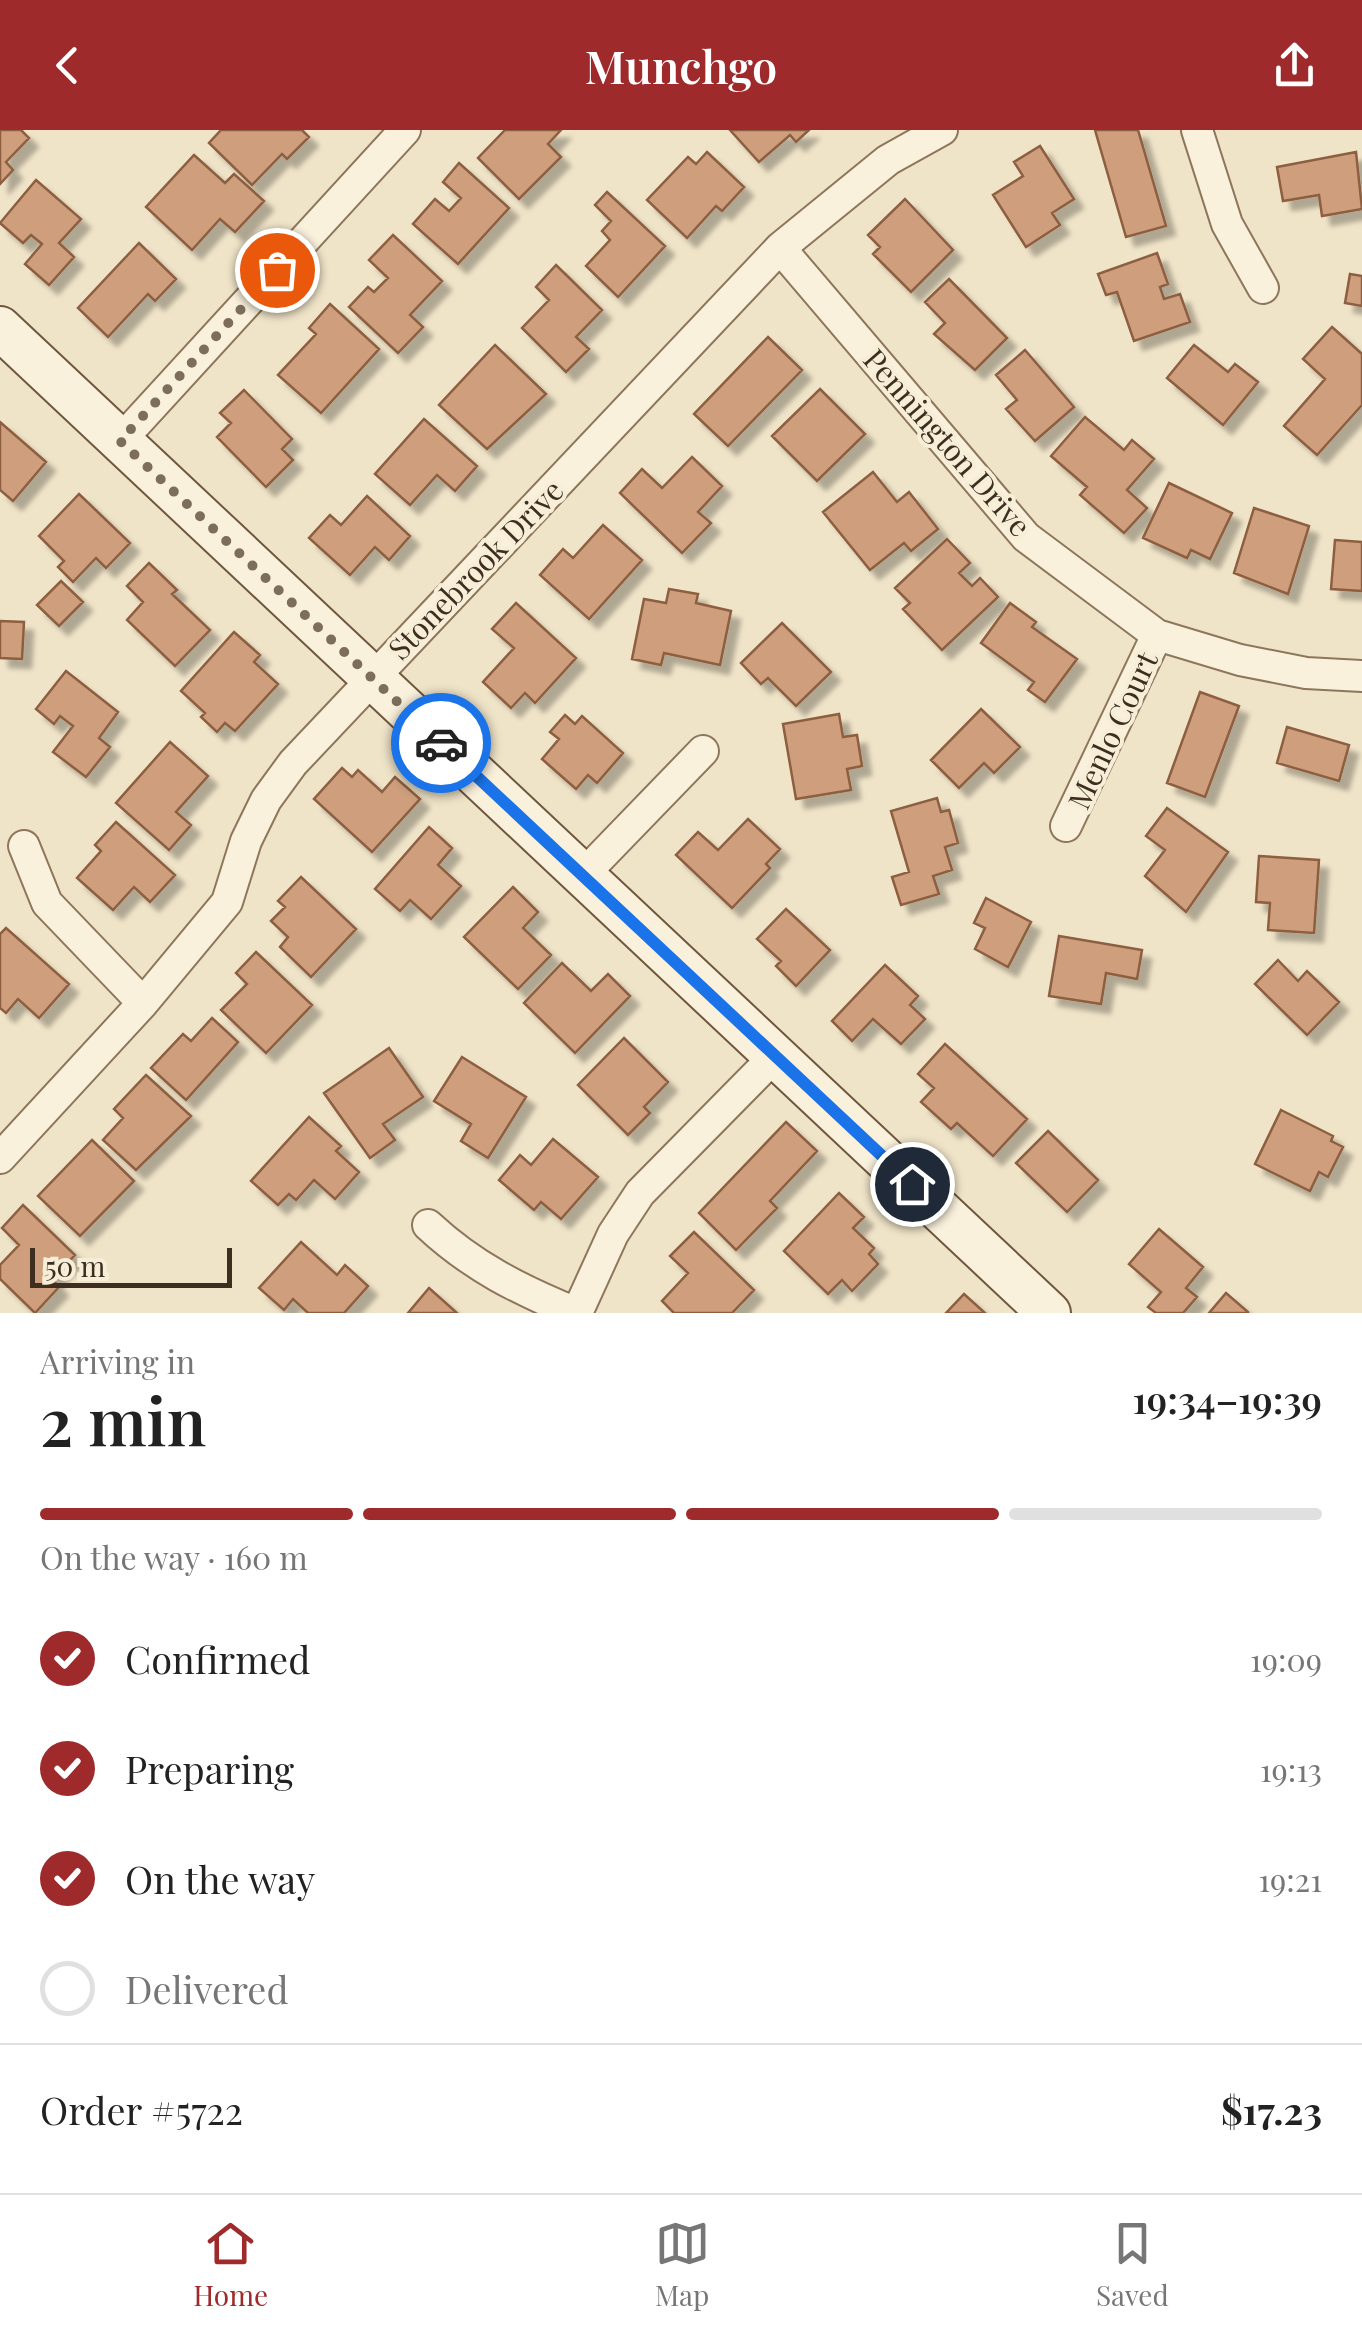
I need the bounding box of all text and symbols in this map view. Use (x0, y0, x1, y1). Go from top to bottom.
text: Munchgo (585, 35, 777, 95)
icon: back (40, 38, 95, 93)
icon: share (1267, 38, 1322, 93)
pin (235, 228, 320, 313)
icon: bag (250, 243, 305, 298)
street label: Pennington Drive (855, 340, 1041, 544)
street label: Stonebrook Drive (379, 470, 571, 668)
street label: Menlo Court (1058, 644, 1166, 815)
courier (391, 693, 491, 793)
icon: car (414, 716, 469, 771)
pin (870, 1142, 955, 1227)
icon: home (885, 1157, 940, 1212)
scale bar (30, 1243, 232, 1288)
text: 50 m (45, 1247, 105, 1284)
text: Arriving in (40, 1339, 195, 1382)
text: 19:34–19:39 (1132, 1373, 1322, 1424)
text: 2 min (40, 1376, 206, 1462)
text: On the way · 160 m (40, 1535, 308, 1578)
icon: check (40, 1631, 95, 1686)
text: Confirmed (125, 1633, 310, 1684)
text: 19:09 (1250, 1637, 1322, 1680)
icon: check (40, 1741, 95, 1796)
text: Preparing (125, 1743, 294, 1794)
text: 19:13 (1260, 1747, 1322, 1790)
icon: check (40, 1851, 95, 1906)
text: On the way (125, 1853, 315, 1904)
text: 19:21 (1258, 1857, 1322, 1900)
text: Delivered (125, 1963, 289, 2014)
text: Order #5722 (40, 2084, 243, 2135)
text: $17.23 (1221, 2084, 1322, 2135)
tab: Home (193, 2216, 268, 2313)
tab: Map (655, 2216, 710, 2313)
tab: Saved (1096, 2216, 1169, 2313)

